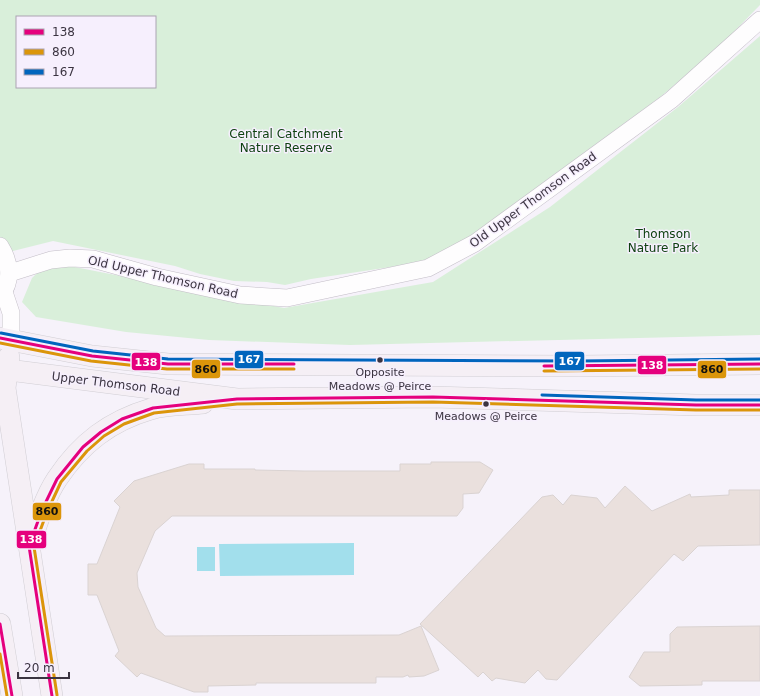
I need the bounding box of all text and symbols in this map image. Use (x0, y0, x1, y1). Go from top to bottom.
legend (16, 16, 156, 88)
text: 138 (52, 25, 75, 39)
text: 860 (52, 45, 75, 59)
text: 167 (52, 65, 75, 79)
park label: Central Catchment Nature Reserve (229, 127, 343, 155)
street label: Old Upper Thomson Road (467, 149, 599, 251)
park label: Thomson Nature Park (628, 227, 698, 255)
street label: Old Upper Thomson Road (87, 253, 239, 301)
line badge: 167 (234, 350, 264, 369)
line badge: 167 (554, 351, 585, 371)
line badge: 138 (131, 352, 161, 371)
text: 167 (238, 353, 260, 366)
marker: Opposite Meadows @ Peirce (375, 355, 385, 365)
text: 167 (559, 355, 581, 368)
line badge: 138 (637, 355, 667, 375)
text: 138 (135, 356, 157, 369)
line badge: 860 (191, 359, 221, 379)
text: 138 (641, 359, 663, 372)
line badge: 860 (697, 360, 727, 379)
text: 860 (195, 363, 218, 376)
text: 860 (701, 363, 724, 376)
place label: Opposite Meadows @ Peirce (329, 366, 432, 393)
street label: Upper Thomson Road (51, 369, 181, 399)
marker: Meadows @ Peirce (481, 399, 491, 409)
place label: Meadows @ Peirce (435, 410, 538, 423)
line badge: 860 (32, 502, 62, 521)
text: 860 (36, 505, 59, 518)
line badge: 138 (16, 530, 47, 549)
text: 138 (20, 533, 42, 546)
scale bar (18, 654, 69, 680)
text: 20 m (24, 661, 55, 675)

